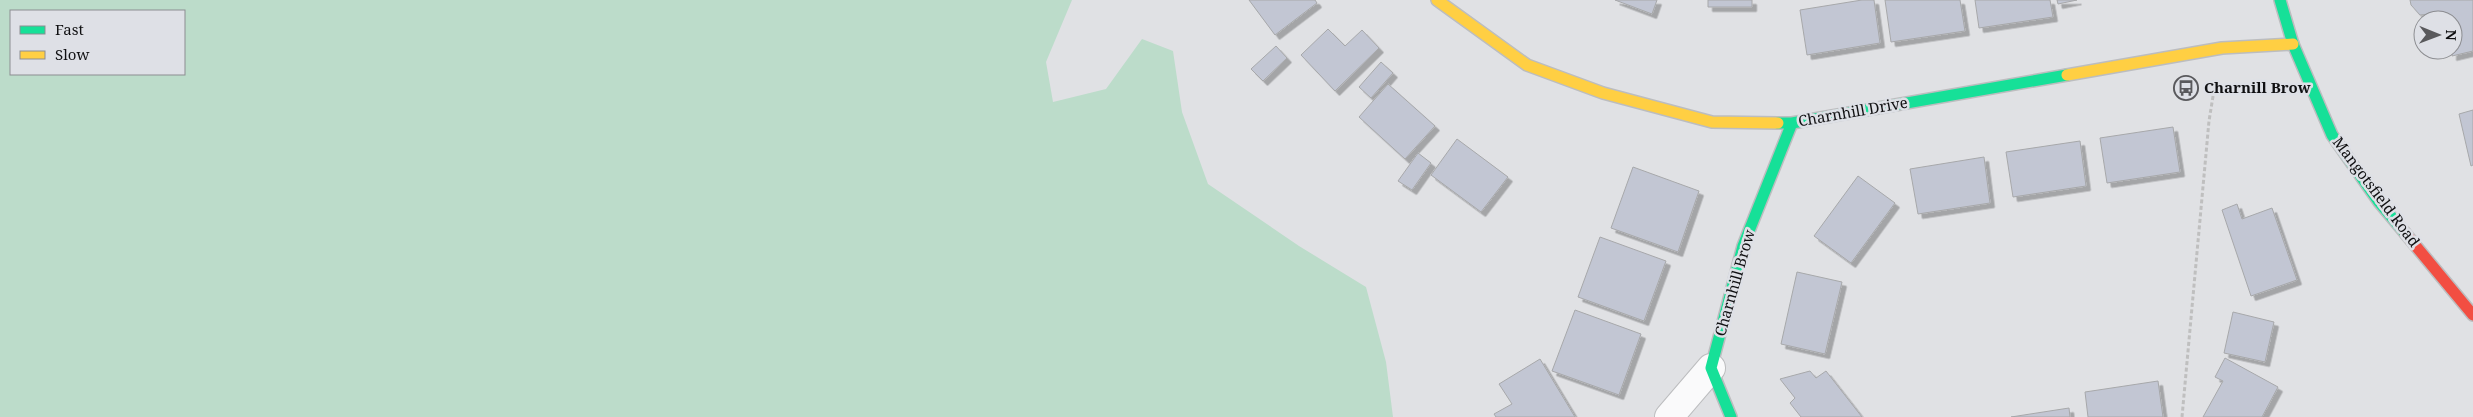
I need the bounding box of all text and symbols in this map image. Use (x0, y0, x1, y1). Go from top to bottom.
legend (10, 10, 185, 75)
north arrow (2413, 10, 2463, 60)
text: Fast (55, 19, 84, 39)
text: N (2442, 30, 2461, 41)
text: Slow (55, 44, 89, 64)
bus stop icon: Charnill Brow (2173, 75, 2199, 101)
place label: Charnill Brow (2204, 77, 2311, 97)
street label: Charnhill Drive (1796, 92, 1909, 130)
street label: Mangotsfield Road (2329, 132, 2425, 250)
street label: Charnhill Brow (1709, 227, 1759, 338)

